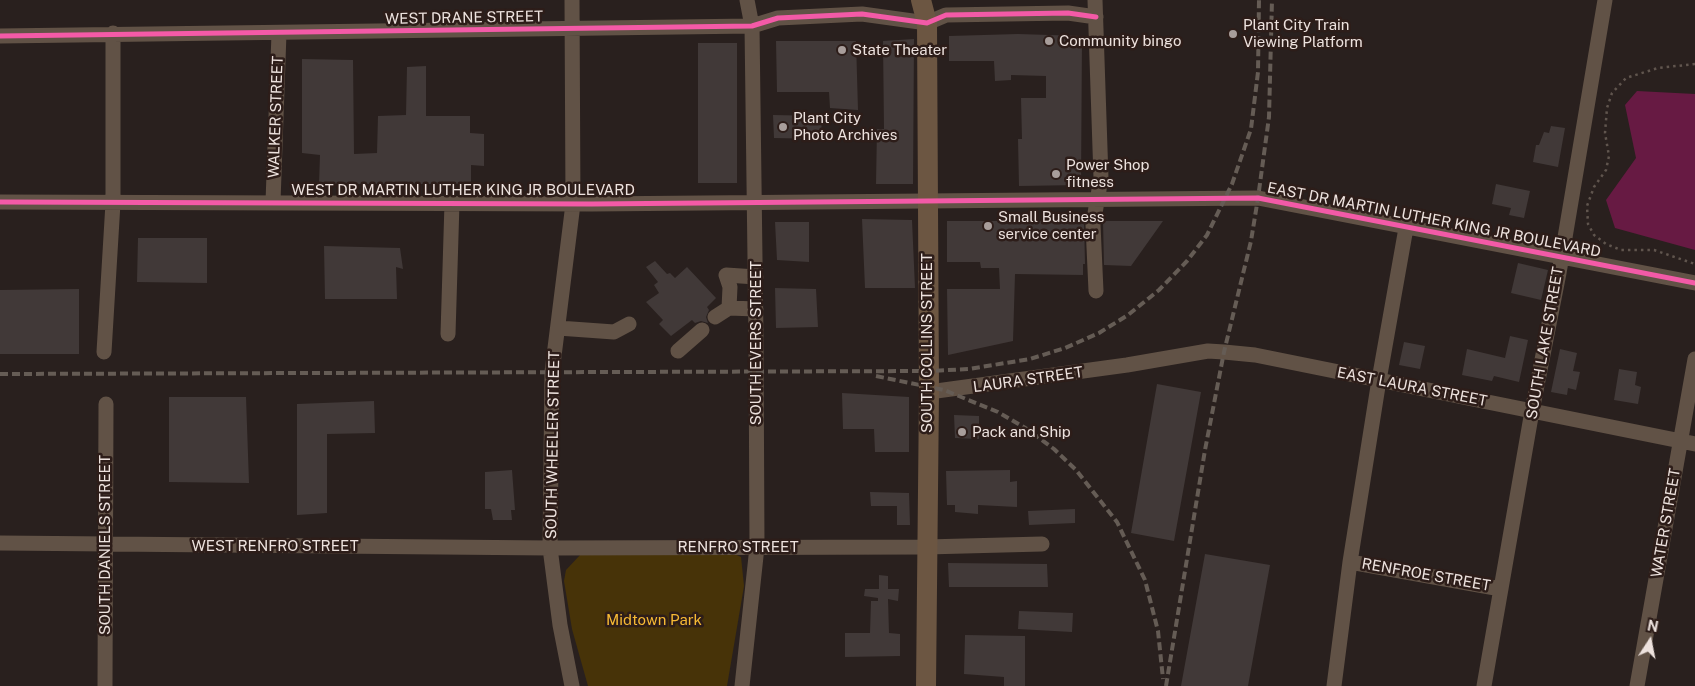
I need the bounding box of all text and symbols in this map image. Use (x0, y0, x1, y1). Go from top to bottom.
street label: WEST DRANE STREET (385, 8, 543, 28)
place label: Plant City Train Viewing Platform (1243, 16, 1363, 51)
marker: Plant City Train Viewing Platform (1227, 28, 1239, 40)
place label: Community bingo (1059, 32, 1181, 50)
marker: Community bingo (1043, 35, 1055, 47)
place label: State Theater (852, 41, 947, 59)
marker: State Theater (836, 44, 848, 56)
street label: WALKER STREET (265, 56, 287, 178)
place label: Plant City Photo Archives (793, 109, 897, 144)
marker: Plant City Photo Archives (777, 121, 789, 133)
place label: Power Shop fitness (1066, 156, 1149, 191)
marker: Power Shop fitness (1050, 168, 1062, 180)
street label: EAST DR MARTIN LUTHER KING JR BOULEVARD (1266, 179, 1602, 261)
street label: WEST DR MARTIN LUTHER KING JR BOULEVARD (291, 181, 635, 199)
place label: Small Business service center (998, 208, 1104, 243)
marker: Small Business service center (982, 220, 994, 232)
street label: SOUTH COLLINS STREET (918, 253, 936, 433)
street label: SOUTH EVERS STREET (747, 261, 765, 425)
street label: SOUTH LAKE STREET (1523, 265, 1567, 421)
street label: SOUTH WHEELER STREET (542, 351, 564, 539)
street label: LAURA STREET (972, 363, 1084, 397)
street label: EAST LAURA STREET (1335, 364, 1489, 410)
place label: Pack and Ship (972, 423, 1071, 441)
marker: Pack and Ship (956, 426, 968, 438)
street label: SOUTH DANIELS STREET (96, 455, 114, 635)
street label: WATER STREET (1648, 467, 1684, 579)
street label: WEST RENFRO STREET (191, 537, 359, 555)
street label: RENFRO STREET (677, 538, 799, 556)
street label: RENFROE STREET (1360, 555, 1492, 595)
park label: Midtown Park (606, 611, 702, 629)
north arrow (1625, 616, 1675, 666)
text: N (1646, 617, 1660, 635)

